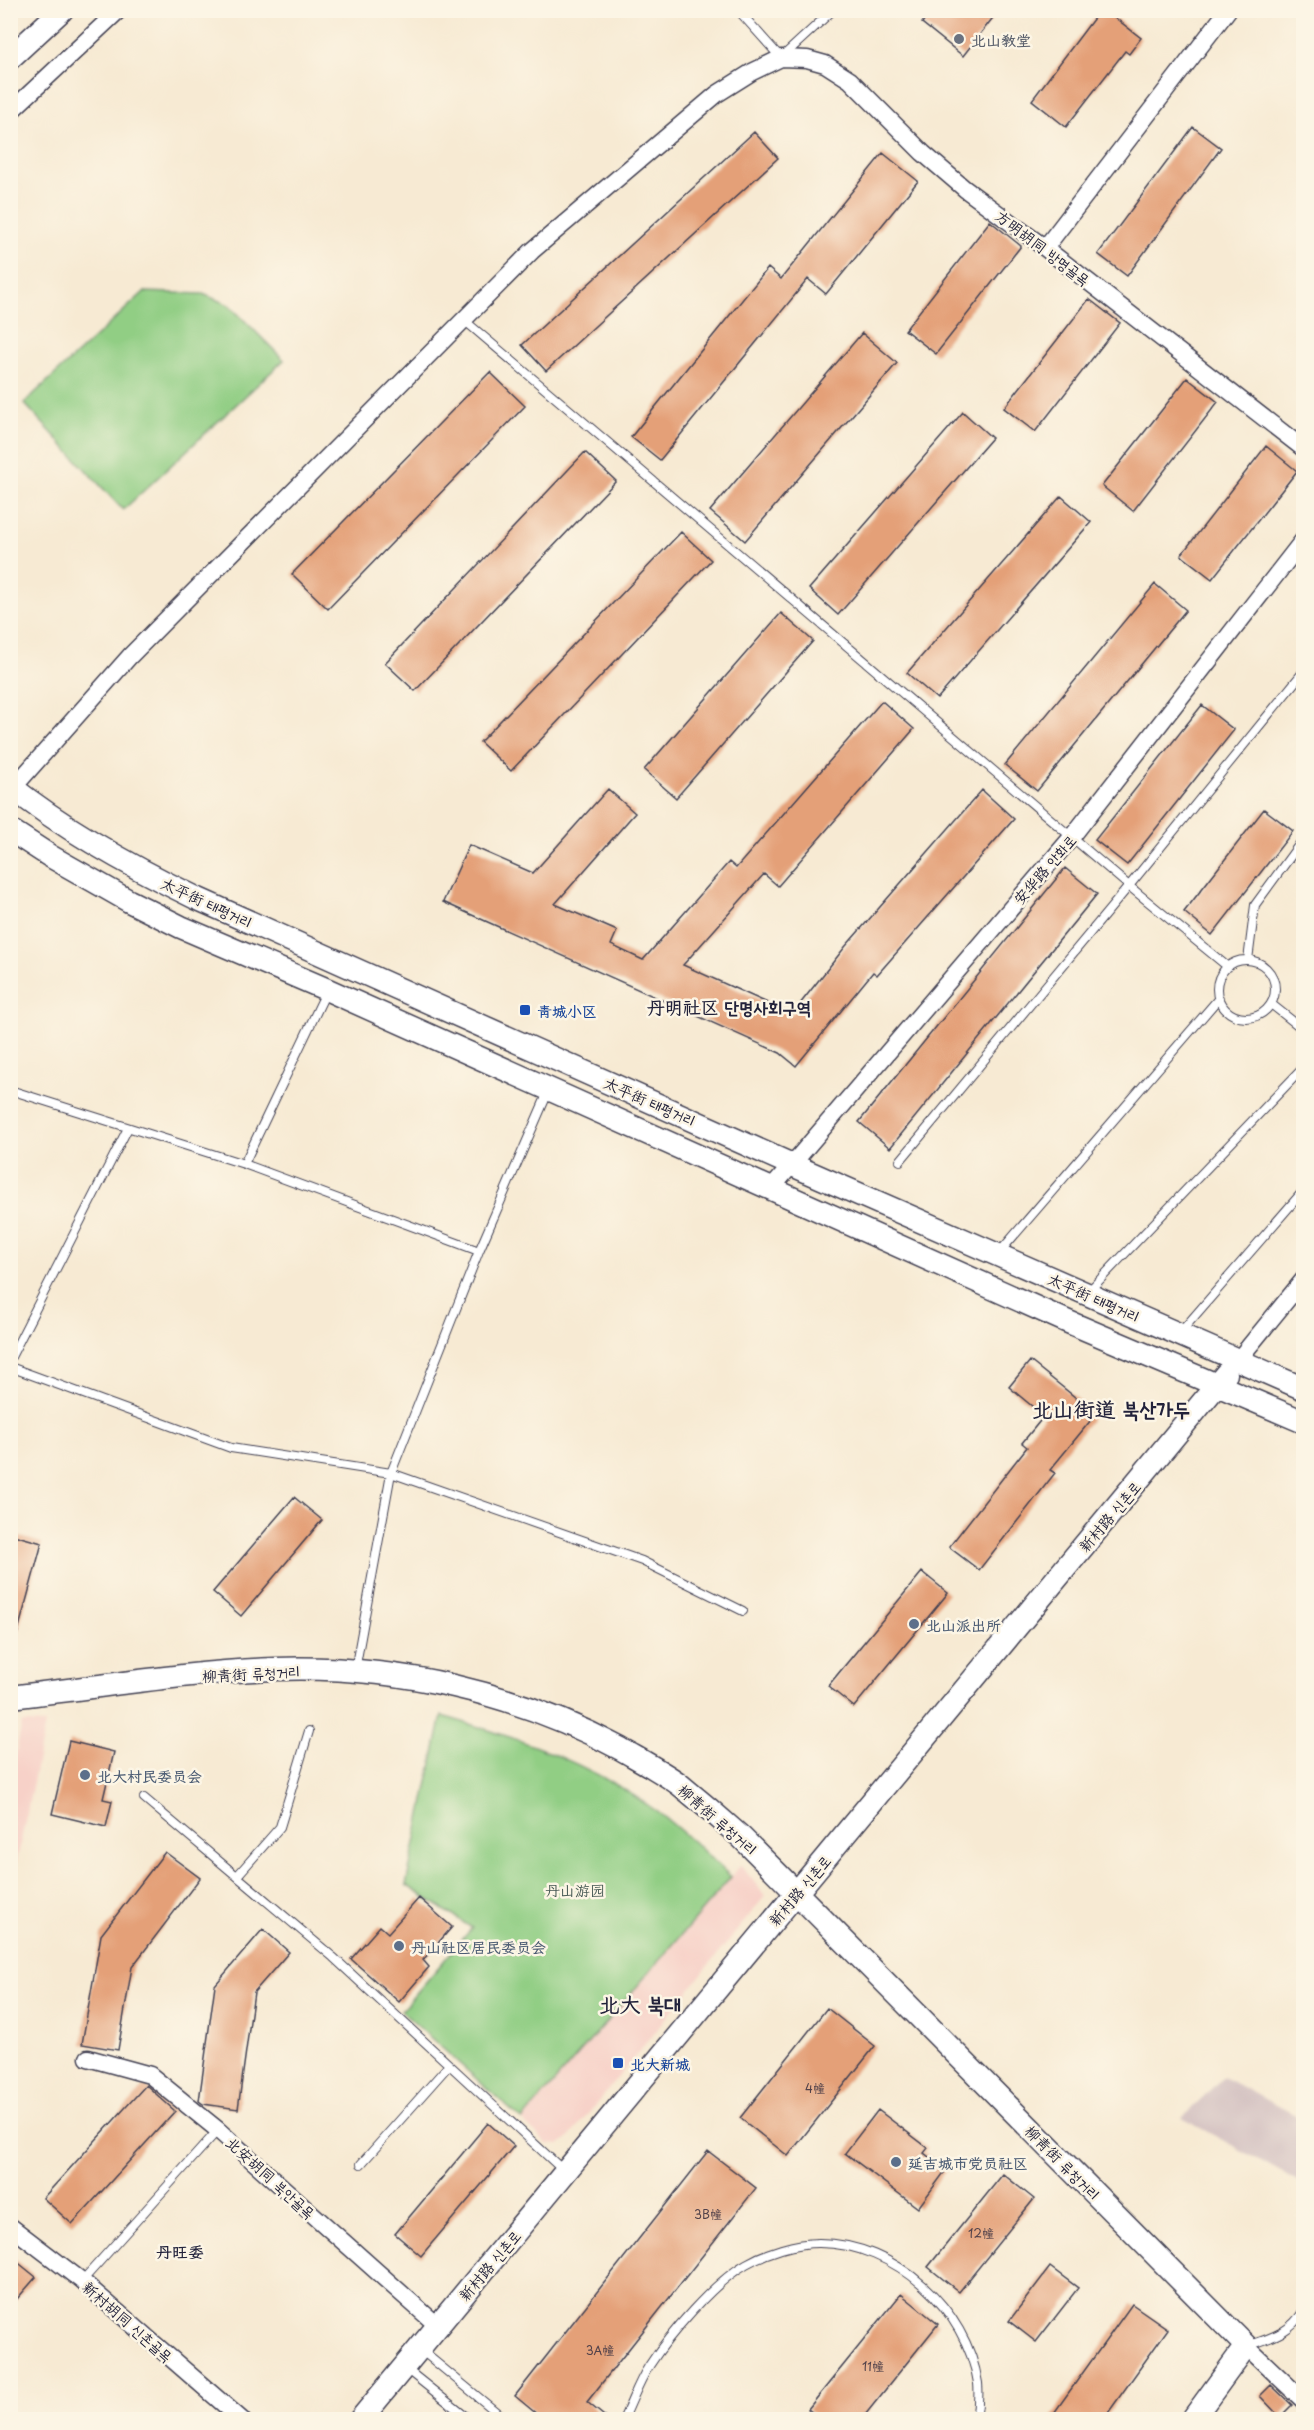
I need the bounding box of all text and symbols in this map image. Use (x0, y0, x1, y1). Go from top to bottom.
place label: 北山教堂 (971, 28, 1031, 51)
marker: 北山教堂 (952, 32, 966, 46)
street label: 方明胡同 방명골목 (991, 204, 1095, 290)
street label: 安华路 안화로 (1007, 829, 1081, 909)
street label: 太平街 태평거리 (158, 871, 256, 933)
district label: 丹明社区 단명사회구역 (647, 993, 811, 1020)
place label: 青城小区 (537, 999, 597, 1022)
marker: 青城小区 (518, 1003, 532, 1017)
street label: 太平街 태평거리 (600, 1071, 700, 1131)
street label: 太平街 태평거리 (1044, 1267, 1144, 1327)
district label: 北山街道 북산가두 (1032, 1392, 1190, 1424)
street label: 新村路 신촌로 (1073, 1476, 1145, 1556)
place label: 北山派出所 (926, 1613, 1001, 1636)
marker: 北山派出所 (907, 1617, 921, 1631)
street label: 柳青街 류청거리 (201, 1659, 301, 1687)
place label: 北大村民委员会 (97, 1764, 202, 1787)
marker: 北大村民委员会 (78, 1768, 92, 1782)
street label: 柳青街 류청거리 (673, 1778, 763, 1860)
street label: 新村路 신촌로 (763, 1850, 835, 1930)
park label: 丹山游园 (545, 1878, 605, 1901)
place label: 丹山社区居民委员会 (411, 1935, 546, 1958)
marker: 丹山社区居民委员会 (392, 1939, 406, 1953)
district label: 北大 북대 (599, 1987, 681, 2019)
place label: 北大新城 (630, 2052, 690, 2075)
marker: 北大新城 (611, 2056, 625, 2070)
house number: 4幢 (805, 2079, 825, 2097)
street label: 柳青街 류청거리 (1020, 2119, 1106, 2205)
street label: 北安胡同 북안골목 (221, 2131, 321, 2223)
place label: 延吉城市党员社区 (908, 2151, 1028, 2174)
marker: 延吉城市党员社区 (889, 2155, 903, 2169)
house number: 3B幢 (694, 2205, 722, 2223)
house number: 12幢 (968, 2224, 994, 2242)
street label: 新村路 신촌로 (453, 2225, 525, 2305)
district label: 丹旺委 (156, 2239, 204, 2263)
street label: 新村胡同 신촌골목 (78, 2275, 178, 2367)
house number: 3A幢 (586, 2341, 614, 2359)
house number: 11幢 (862, 2357, 884, 2375)

